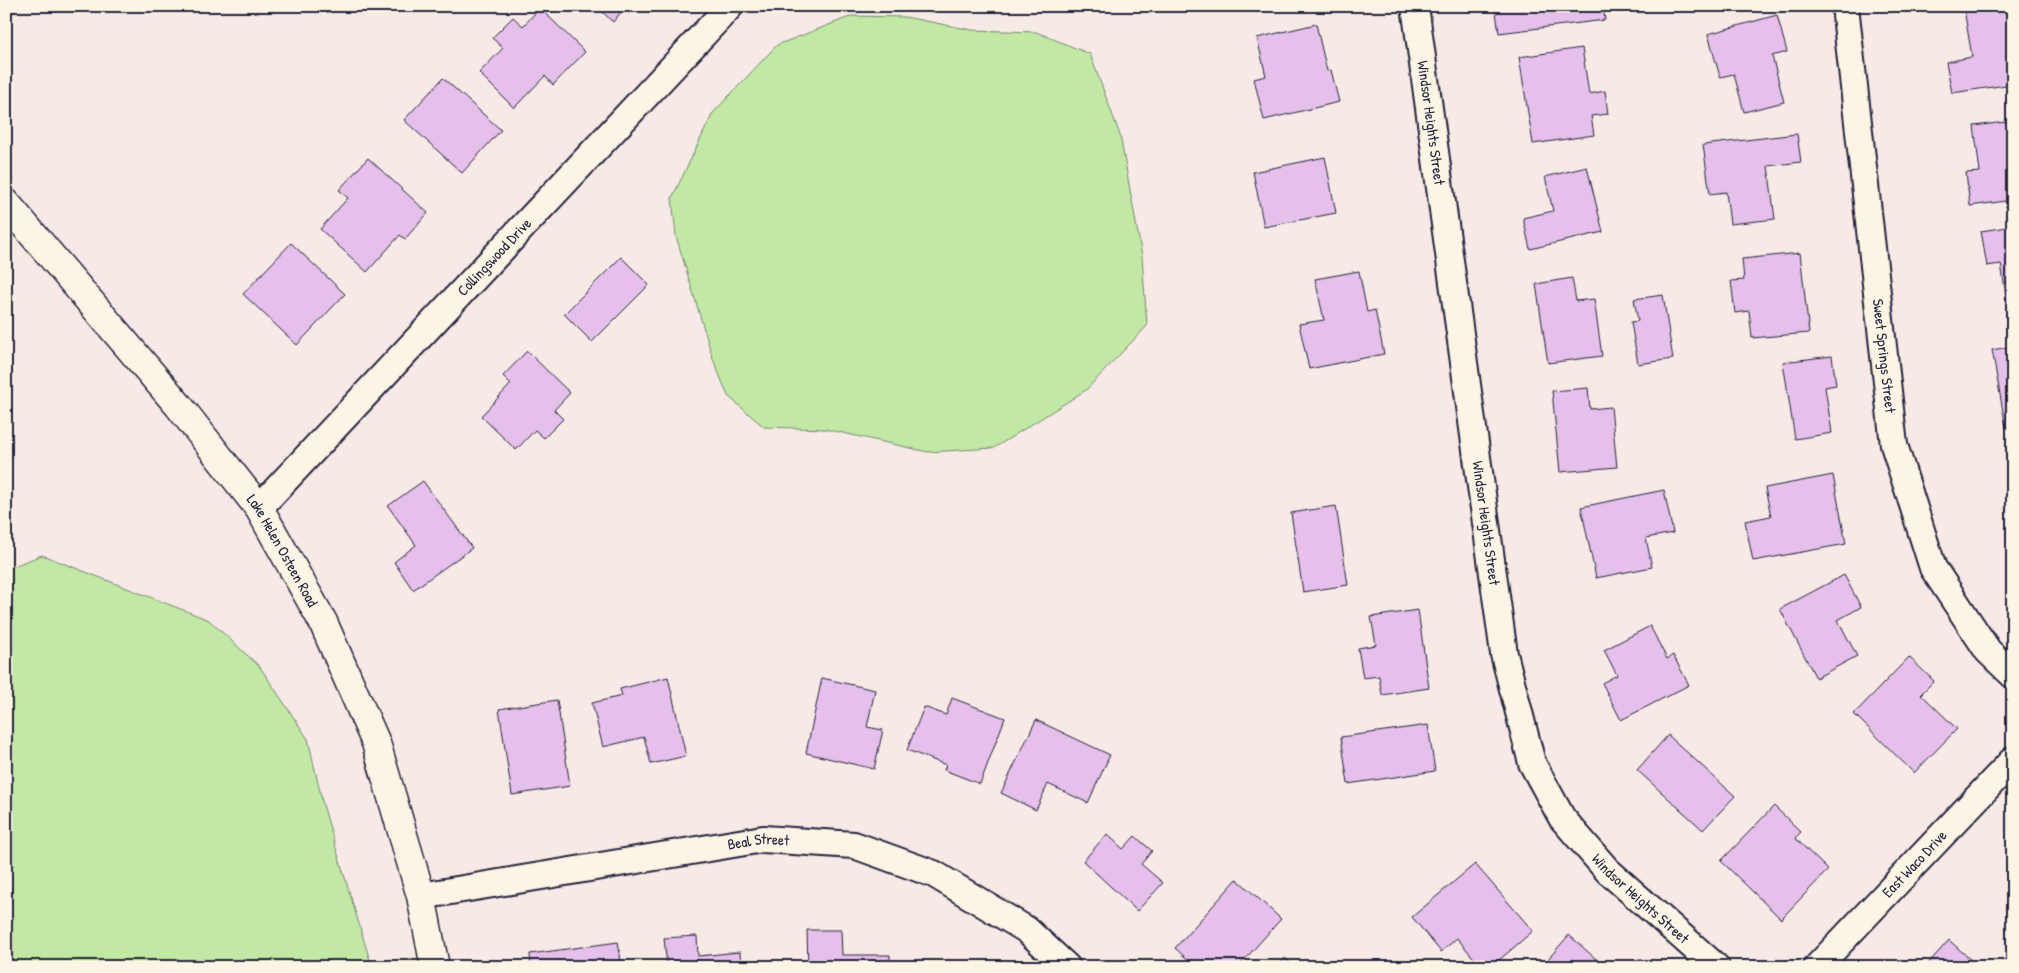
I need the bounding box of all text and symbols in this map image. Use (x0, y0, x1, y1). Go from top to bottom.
street label: Windsor Heights Street (1413, 59, 1451, 187)
street label: Collingswood Drive (452, 213, 536, 300)
street label: Sweet Springs Street (1868, 298, 1901, 415)
street label: Windsor Heights Street (1468, 460, 1506, 587)
street label: Lake Helen Osteen Road (242, 490, 323, 611)
street label: East Waco Drive (1877, 825, 1951, 902)
street label: Beal Street (726, 828, 791, 855)
street label: Windsor Heights Street (1587, 849, 1695, 949)

